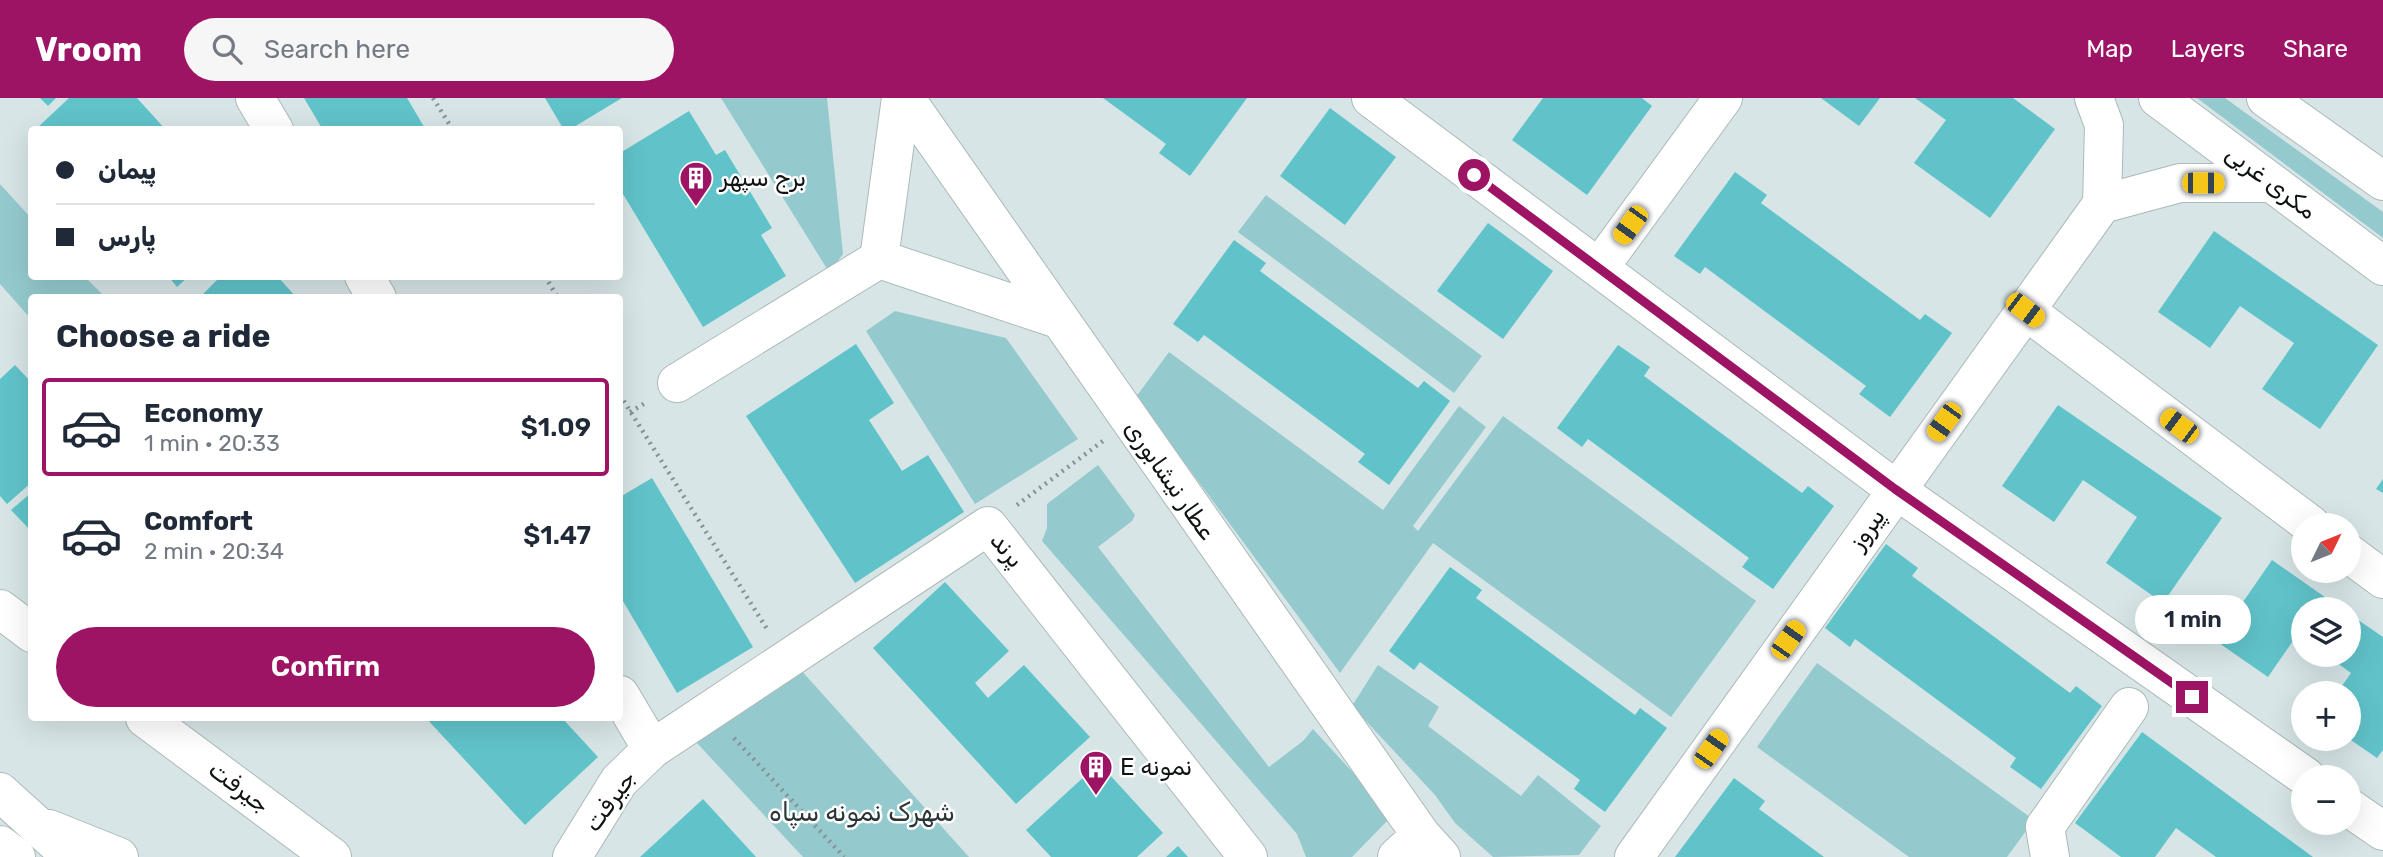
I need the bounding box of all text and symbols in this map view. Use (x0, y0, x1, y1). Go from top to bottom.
search box (184, 18, 674, 81)
text: Vroom (35, 30, 142, 69)
icon: search (208, 30, 246, 68)
text: Search here (264, 34, 410, 65)
text: Map (2086, 35, 2133, 63)
text: Layers (2171, 35, 2245, 63)
text: Share (2283, 35, 2348, 63)
street label: مکری غربی (2220, 139, 2322, 225)
text: پیمان (98, 155, 156, 186)
building icon: برج سپهر (677, 159, 715, 208)
route start (1458, 159, 1490, 191)
place label: برج سپهر (718, 164, 806, 194)
car (2183, 173, 2225, 194)
car (1610, 202, 1651, 248)
text: پارس (98, 222, 156, 253)
car (2002, 289, 2049, 331)
text: Choose a ride (56, 317, 270, 355)
icon: car (60, 396, 123, 459)
text: Economy (144, 398, 263, 429)
car (1924, 399, 1965, 445)
car (2156, 405, 2203, 447)
text: $1.09 (521, 412, 591, 443)
street label: عطار نیشابوری (1119, 415, 1221, 545)
text: 1 min · 20:33 (144, 429, 280, 457)
street label: پیروز (1842, 503, 1893, 558)
icon: car (60, 504, 123, 567)
text: Comfort (144, 506, 253, 537)
north arrow (2291, 513, 2361, 583)
map controls (2291, 513, 2361, 835)
text: $1.47 (523, 520, 591, 551)
street label: پرند (983, 527, 1030, 574)
text: 2 min · 20:34 (144, 537, 284, 565)
callout: 1 min (2134, 596, 2250, 644)
button: layers (2291, 597, 2361, 667)
text: 1 min (2164, 605, 2222, 633)
car (1768, 617, 1809, 663)
button: Confirm (56, 627, 595, 707)
route end (2176, 681, 2208, 713)
button: + (2291, 681, 2361, 751)
car (1691, 726, 1732, 772)
building icon: E نمونه (1077, 748, 1115, 797)
place label: E نمونه (1120, 753, 1192, 781)
street label: جيرفت (203, 755, 275, 819)
street label: جیرفت (579, 765, 641, 837)
button: − (2291, 765, 2361, 835)
district label: شهرک نمونه سپاه (769, 797, 955, 829)

